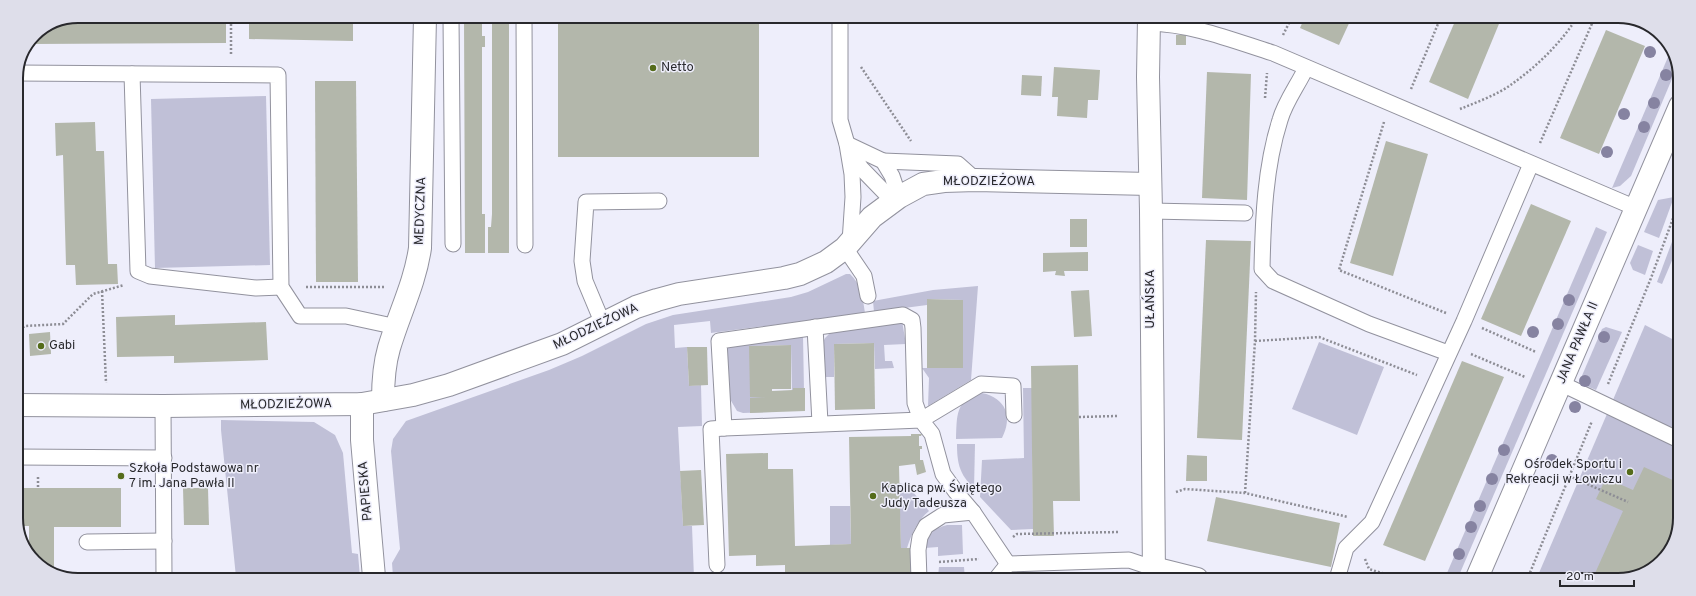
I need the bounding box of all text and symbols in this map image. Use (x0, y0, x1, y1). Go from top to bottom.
place label: Netto (661, 60, 694, 76)
marker: Netto (648, 63, 658, 73)
street label: MŁODZIEŻOWA (943, 172, 1035, 190)
street label: MEDYCZNA (412, 176, 430, 245)
street label: UŁAŃSKA (1141, 269, 1159, 329)
street label: MŁODZIEŻOWA (550, 298, 641, 354)
street label: JANA PAWŁA II (1554, 300, 1602, 386)
place label: Gabi (49, 338, 75, 354)
marker: Gabi (36, 341, 46, 351)
street label: MŁODZIEŻOWA (240, 394, 332, 414)
place label: Ośrodek Sportu i Rekreacji w Łowiczu (1505, 457, 1622, 488)
street label: PAPIESKA (355, 460, 377, 522)
place label: Szkoła Podstawowa nr 7 im. Jana Pawła II (129, 461, 259, 492)
marker: Ośrodek Sportu i Rekreacji w Łowiczu (1625, 467, 1635, 477)
marker: Szkoła Podstawowa nr 7 im. Jana Pawła II (116, 471, 126, 481)
place label: Kaplica pw. Świętego Judy Tadeusza (881, 479, 1002, 512)
marker: Kaplica pw. Świętego Judy Tadeusza (868, 491, 878, 501)
scale bar (1560, 562, 1634, 588)
text: 20 m (1566, 569, 1594, 585)

